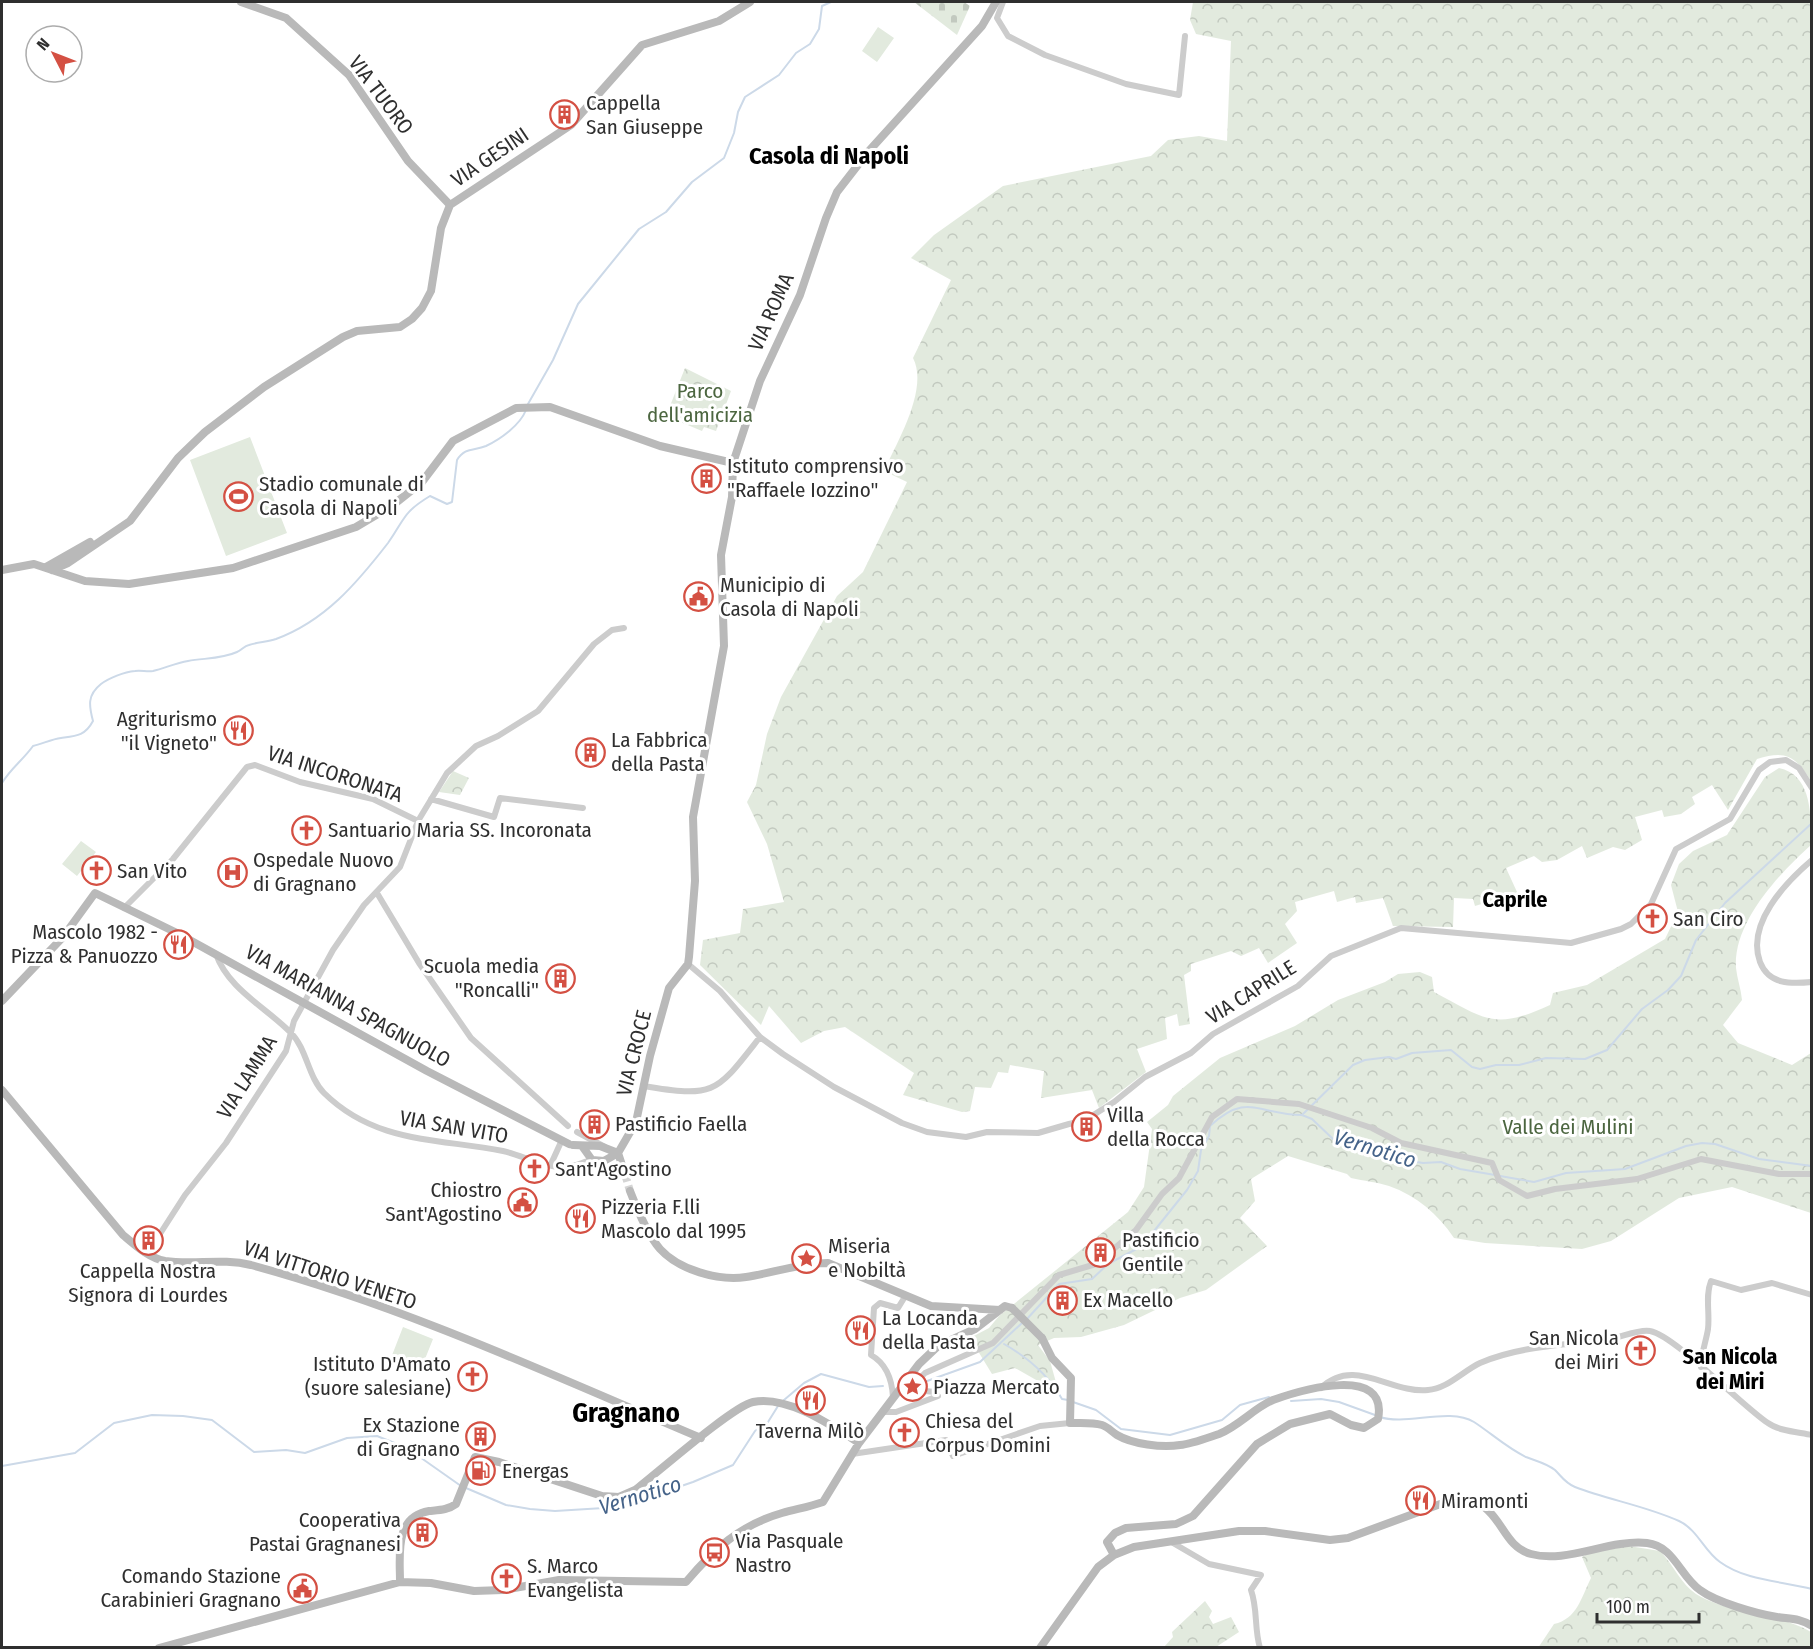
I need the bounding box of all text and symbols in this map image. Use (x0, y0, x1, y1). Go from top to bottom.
north arrow (24, 24, 84, 84)
text: N (33, 34, 53, 54)
street label: VIA TUORO (343, 50, 419, 140)
place label: Cappella San Giuseppe (586, 90, 703, 140)
building icon: Cappella San Giuseppe (549, 99, 581, 131)
street label: VIA GESINI (446, 122, 534, 192)
district label: Casola di Napoli (749, 142, 909, 170)
street label: VIA ROMA (742, 269, 800, 355)
park label: Parco dell'amicizia (647, 378, 753, 428)
place label: Istituto comprensivo "Raffaele Iozzino" (727, 453, 904, 503)
building icon: Istituto comprensivo "Raffaele Iozzino" (690, 462, 722, 494)
place label: Stadio comunale di Casola di Napoli (259, 471, 424, 521)
sports icon: Stadio comunale di Casola di Napoli (222, 480, 254, 512)
place label: Municipio di Casola di Napoli (720, 572, 859, 622)
public building icon: Municipio di Casola di Napoli (683, 581, 715, 613)
place label: Agriturismo "il Vigneto" (117, 706, 217, 756)
restaurant icon: Agriturismo "il Vigneto" (222, 715, 254, 747)
place label: La Fabbrica della Pasta (611, 727, 708, 777)
building icon: La Fabbrica della Pasta (574, 736, 606, 768)
street label: VIA INCORONATA (264, 740, 406, 808)
church icon: Santuario Maria SS. Incoronata (291, 814, 323, 846)
place label: Santuario Maria SS. Incoronata (328, 817, 592, 843)
place label: Ospedale Nuovo di Gragnano (253, 847, 394, 897)
church icon: San Vito (80, 855, 112, 887)
hospital icon: Ospedale Nuovo di Gragnano (216, 856, 248, 888)
place label: San Vito (117, 858, 187, 884)
district label: Caprile (1483, 886, 1548, 913)
church icon: San Ciro (1636, 903, 1668, 935)
place label: San Ciro (1673, 906, 1743, 932)
place label: Mascolo 1982 - Pizza & Panuozzo (11, 919, 158, 969)
restaurant icon: Mascolo 1982 - Pizza & Panuozzo (163, 928, 195, 960)
street label: VIA MARIANNA SPAGNUOLO (241, 939, 455, 1073)
place label: Scuola media "Roncalli" (424, 953, 539, 1003)
street label: VIA CAPRILE (1201, 954, 1301, 1030)
building icon: Scuola media "Roncalli" (544, 962, 576, 994)
street label: VIA CROCE (611, 1007, 657, 1099)
street label: VIA LAMMA (211, 1030, 283, 1124)
place label: Villa della Rocca (1107, 1102, 1205, 1152)
street label: VIA SAN VITO (398, 1105, 510, 1149)
building icon: Pastificio Faella (578, 1108, 610, 1140)
place label: Pastificio Faella (615, 1111, 747, 1137)
building icon: Villa della Rocca (1070, 1111, 1102, 1143)
park label: Valle dei Mulini (1502, 1114, 1634, 1140)
water label: Vernotico (1330, 1123, 1419, 1174)
church icon: Sant'Agostino (518, 1153, 550, 1185)
place label: Sant'Agostino (555, 1156, 672, 1182)
place label: Chiostro Sant'Agostino (385, 1177, 502, 1227)
public building icon: Chiostro Sant'Agostino (507, 1186, 539, 1218)
place label: Pizzeria F.lli Mascolo dal 1995 (601, 1194, 746, 1244)
restaurant icon: Pizzeria F.lli Mascolo dal 1995 (564, 1203, 596, 1235)
building icon: Cappella Nostra Signora di Lourdes (132, 1224, 164, 1256)
place label: Pastificio Gentile (1122, 1227, 1199, 1277)
place label: Miseria e Nobiltà (828, 1233, 906, 1283)
street label: VIA VITTORIO VENETO (240, 1235, 420, 1315)
building icon: Pastificio Gentile (1085, 1236, 1117, 1268)
place icon: Miseria e Nobiltà (791, 1242, 823, 1274)
place label: Cappella Nostra Signora di Lourdes (68, 1258, 228, 1308)
building icon: Ex Macello (1046, 1284, 1078, 1316)
place label: Ex Macello (1083, 1287, 1173, 1313)
place label: La Locanda della Pasta (882, 1305, 978, 1355)
restaurant icon: La Locanda della Pasta (845, 1314, 877, 1346)
place label: San Nicola dei Miri (1529, 1325, 1619, 1375)
church icon: San Nicola dei Miri (1624, 1334, 1656, 1366)
district label: San Nicola dei Miri (1682, 1343, 1778, 1395)
place label: Istituto D'Amato (suore salesiane) (305, 1351, 451, 1401)
church icon: Istituto D'Amato (suore salesiane) (456, 1360, 488, 1392)
place icon: Piazza Mercato (896, 1371, 928, 1403)
place label: Piazza Mercato (933, 1374, 1060, 1400)
restaurant icon: Taverna Milò (794, 1384, 826, 1416)
district label: Gragnano (572, 1397, 680, 1429)
place label: Chiesa del Corpus Domini (925, 1408, 1051, 1458)
place label: Ex Stazione di Gragnano (356, 1412, 460, 1462)
church icon: Chiesa del Corpus Domini (888, 1417, 920, 1449)
place label: Taverna Milò (756, 1418, 864, 1444)
building icon: Ex Stazione di Gragnano (465, 1421, 497, 1453)
fuel station icon: Energas (465, 1455, 497, 1487)
place label: Energas (502, 1458, 569, 1484)
water label: Vernotico (596, 1470, 685, 1521)
restaurant icon: Miramonti (1404, 1485, 1436, 1517)
place label: Miramonti (1441, 1488, 1529, 1514)
place label: Cooperativa Pastai Gragnanesi (249, 1507, 401, 1557)
building icon: Cooperativa Pastai Gragnanesi (406, 1516, 438, 1548)
place label: Via Pasquale Nastro (735, 1528, 843, 1578)
bus stop icon: Via Pasquale Nastro (698, 1537, 730, 1569)
place label: S. Marco Evangelista (527, 1553, 624, 1603)
church icon: S. Marco Evangelista (490, 1562, 522, 1594)
place label: Comando Stazione Carabinieri Gragnano (100, 1563, 281, 1613)
public building icon: Comando Stazione Carabinieri Gragnano (286, 1572, 318, 1604)
scale bar (1597, 1586, 1699, 1624)
text: 100 m (1606, 1596, 1650, 1618)

